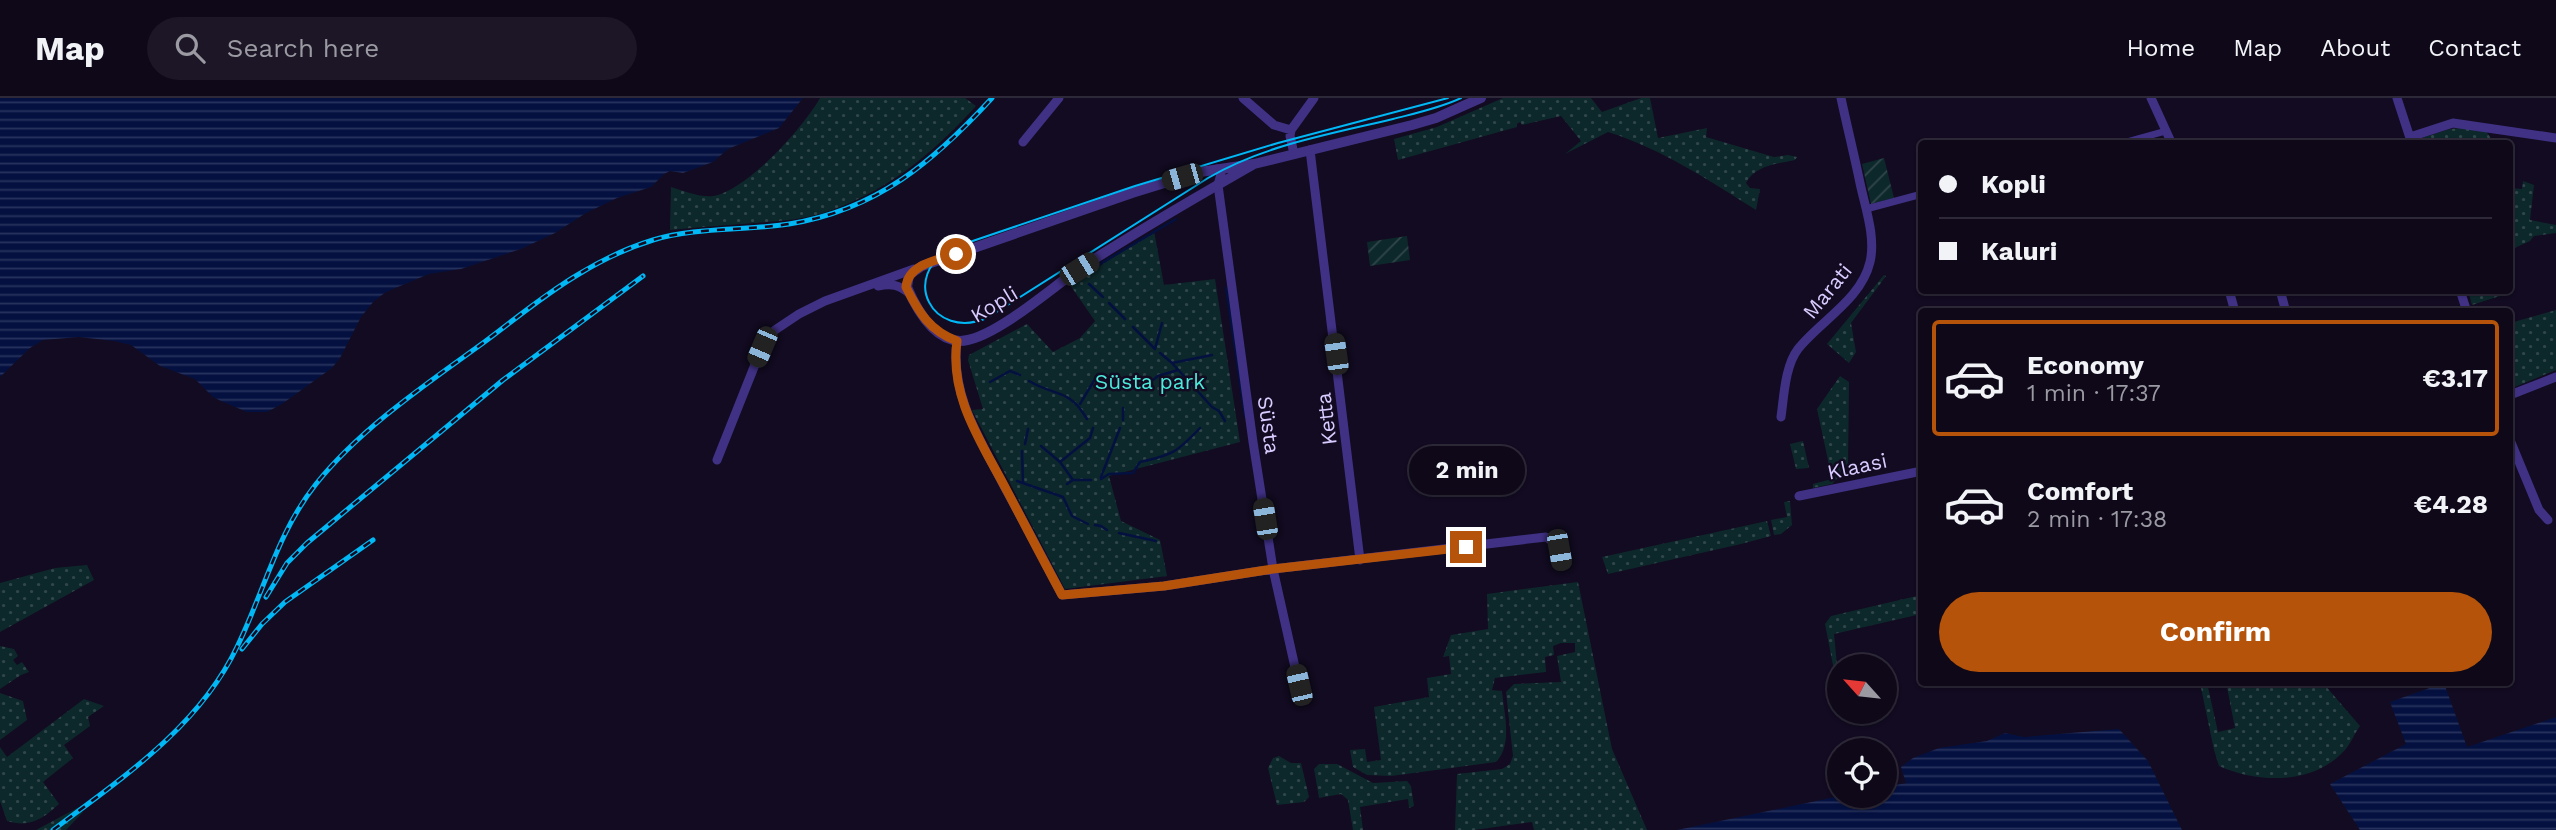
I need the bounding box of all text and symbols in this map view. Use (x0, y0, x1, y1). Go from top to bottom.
search box (147, 17, 637, 80)
text: Map (35, 29, 105, 68)
icon: search (171, 29, 209, 67)
text: Search here (227, 33, 379, 63)
text: Home (2127, 34, 2195, 62)
text: Map (2233, 34, 2282, 62)
text: About (2320, 34, 2390, 62)
text: Contact (2428, 34, 2521, 62)
car (1159, 161, 1206, 193)
text: Kopli (1981, 169, 2046, 199)
text: Kaluri (1981, 236, 2057, 266)
route start (940, 238, 972, 270)
car (1056, 249, 1103, 289)
street label: Marati (1797, 258, 1857, 324)
street label: Kopli (966, 280, 1022, 328)
car (745, 324, 780, 370)
car (1323, 332, 1350, 376)
icon: car (1943, 347, 2006, 410)
text: Economy (2027, 350, 2144, 380)
text: €3.17 (2422, 363, 2488, 393)
park label: Süsta park (1095, 369, 1205, 394)
text: 1 min · 17:37 (2027, 380, 2161, 407)
street label: Ketta (1310, 391, 1342, 447)
street label: Süsta (1253, 395, 1285, 456)
callout: 2 min (1408, 446, 1524, 494)
street label: Klaasi (1825, 447, 1889, 485)
text: 2 min (1436, 457, 1498, 484)
icon: car (1943, 473, 2006, 536)
text: Comfort (2027, 476, 2133, 506)
text: €4.28 (2414, 489, 2488, 519)
car (1252, 497, 1279, 541)
text: 2 min · 17:38 (2027, 506, 2167, 533)
car (1546, 527, 1573, 573)
route end (1450, 531, 1482, 563)
button: Confirm (1939, 592, 2492, 672)
north arrow (1827, 654, 1897, 724)
map controls (1827, 654, 1897, 808)
car (1285, 662, 1314, 708)
button: locate (1827, 738, 1897, 808)

